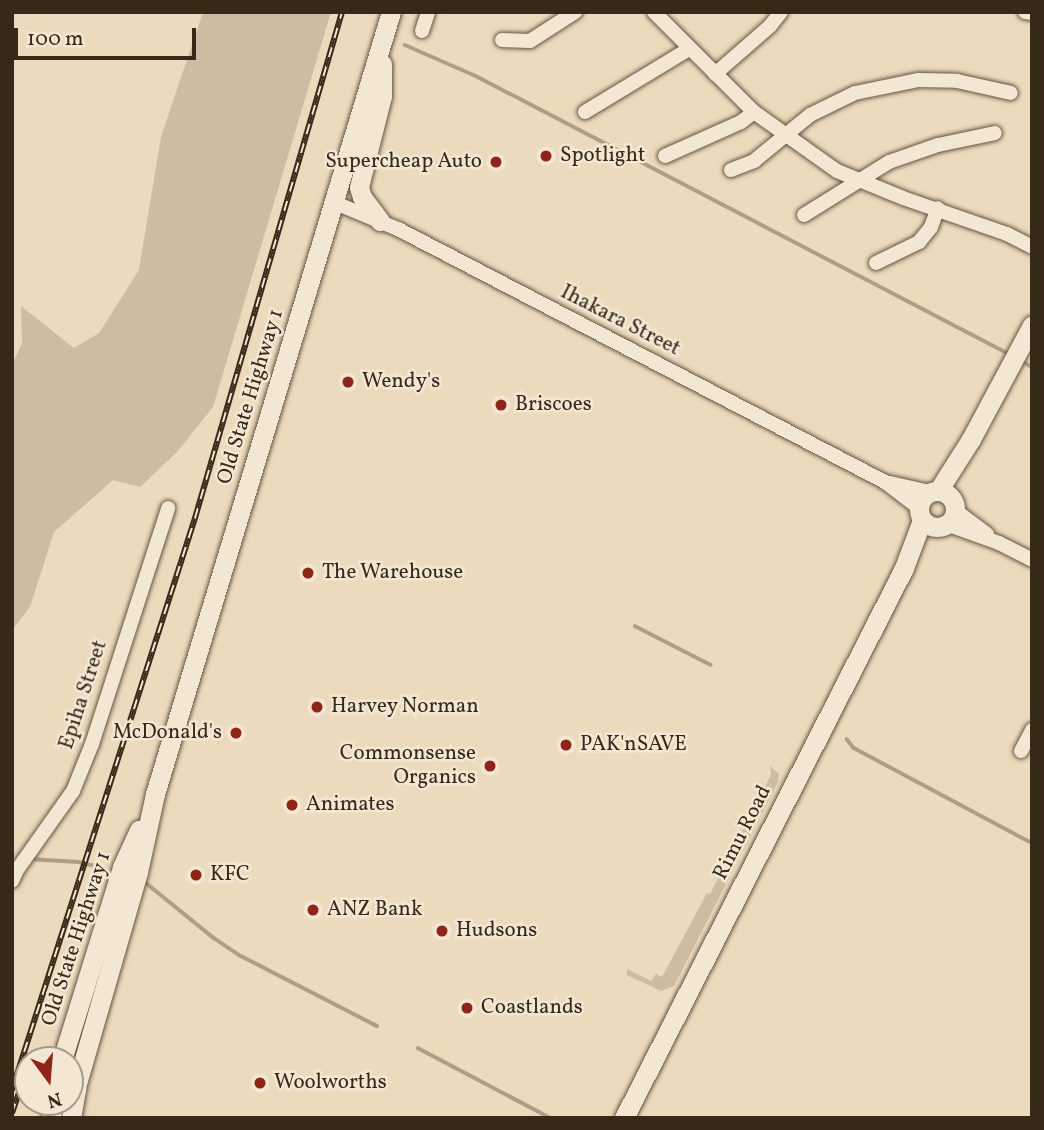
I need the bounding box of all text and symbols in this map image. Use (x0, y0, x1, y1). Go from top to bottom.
scale bar (18, 14, 200, 58)
text: 100 m (27, 25, 84, 54)
place label: Spotlight (560, 143, 645, 169)
marker: Spotlight (538, 148, 554, 164)
place label: Supercheap Auto (325, 149, 482, 175)
marker: Supercheap Auto (488, 154, 504, 170)
street label: Ihakara Street (556, 280, 684, 362)
street label: Old State Highway 1 (212, 306, 290, 488)
place label: Wendy's (362, 369, 440, 395)
marker: Wendy's (340, 374, 356, 390)
place label: Briscoes (515, 392, 592, 418)
marker: Briscoes (493, 397, 509, 413)
place label: The Warehouse (322, 560, 464, 586)
marker: The Warehouse (300, 565, 316, 581)
street label: Epiha Street (55, 637, 113, 753)
place label: Harvey Norman (331, 694, 479, 720)
marker: Harvey Norman (309, 699, 325, 715)
place label: McDonald's (113, 720, 222, 746)
marker: McDonald's (228, 725, 244, 741)
place label: PAK'nSAVE (580, 732, 687, 758)
marker: PAK'nSAVE (558, 737, 574, 753)
place label: Commonsense Organics (340, 741, 476, 791)
marker: Commonsense Organics (482, 758, 498, 774)
street label: Rimu Road (708, 782, 778, 884)
place label: Animates (306, 792, 394, 818)
marker: Animates (284, 797, 300, 813)
street label: Old State Highway 1 (37, 848, 117, 1030)
place label: KFC (210, 862, 250, 888)
marker: KFC (188, 867, 204, 883)
place label: ANZ Bank (327, 897, 422, 923)
marker: ANZ Bank (305, 902, 321, 918)
place label: Hudsons (456, 918, 537, 944)
marker: Hudsons (434, 923, 450, 939)
place label: Coastlands (481, 995, 583, 1021)
marker: Coastlands (459, 1000, 475, 1016)
north arrow (14, 1046, 84, 1116)
place label: Woolworths (274, 1070, 387, 1096)
marker: Woolworths (252, 1075, 268, 1091)
text: N (44, 1085, 64, 1114)

